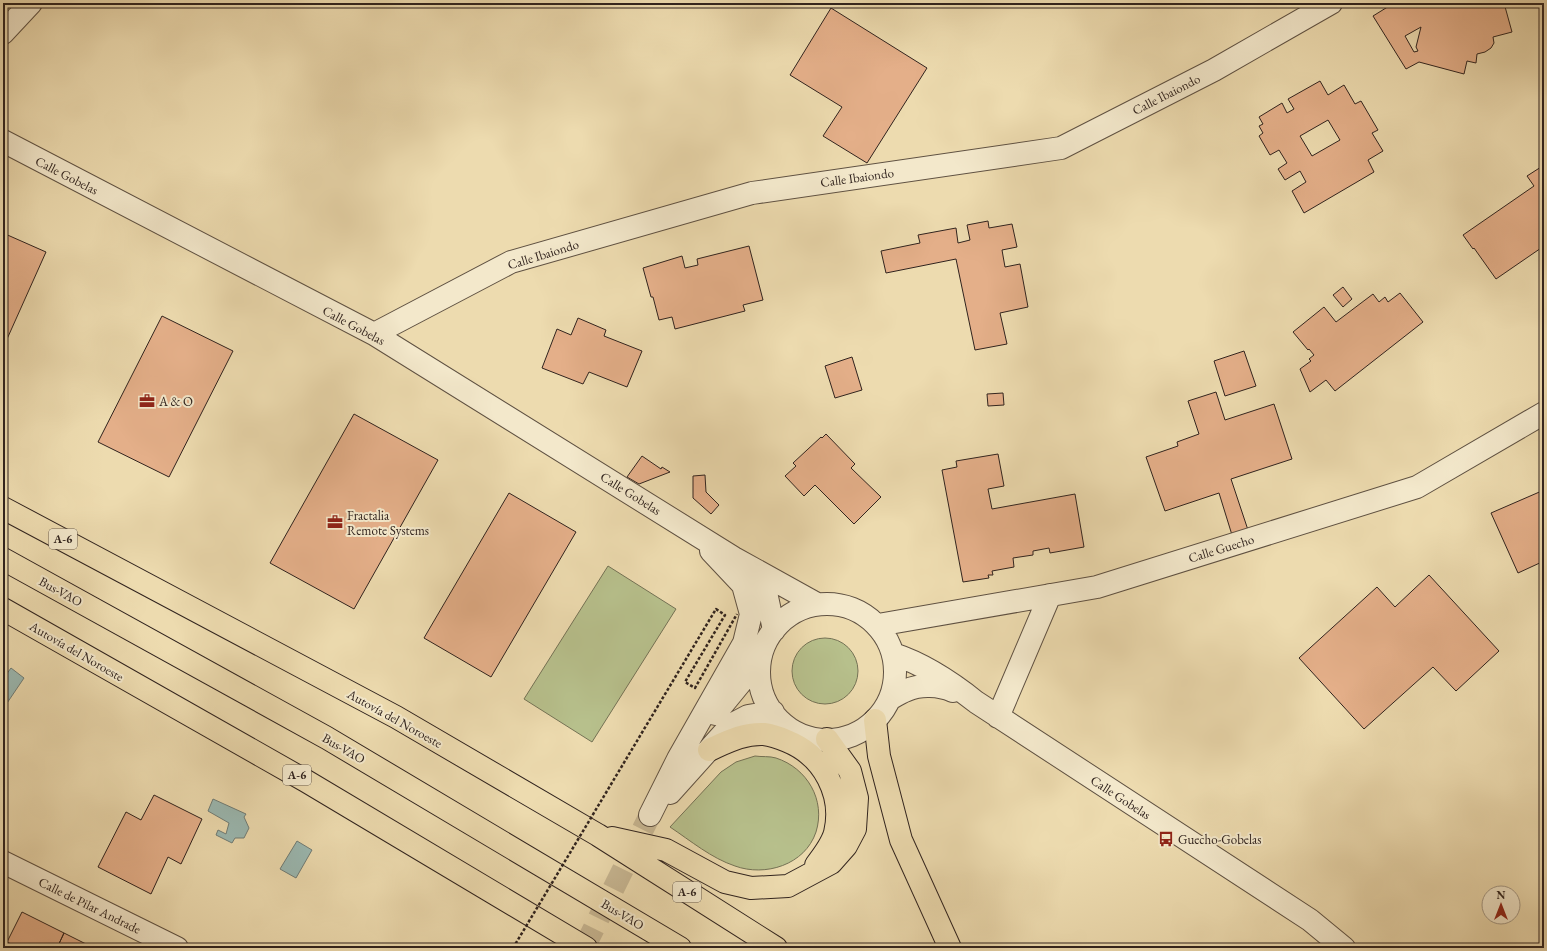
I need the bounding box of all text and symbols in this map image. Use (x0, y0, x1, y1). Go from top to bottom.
street label: Calle Ibaiondo (1129, 70, 1203, 119)
street label: Calle Gobelas (32, 152, 101, 199)
street label: Calle Ibaiondo (819, 164, 895, 191)
street label: Calle Ibaiondo (505, 236, 581, 273)
street label: Calle Gobelas (320, 302, 388, 349)
office icon: A & O (138, 392, 156, 410)
place label: A & O (158, 393, 193, 410)
street label: Calle Gobelas (597, 468, 664, 519)
place label: Fractalia Remote Systems (347, 507, 429, 539)
office icon: Fractalia Remote Systems (326, 513, 344, 531)
road number: A-6 (49, 529, 77, 549)
street label: Calle Guecho (1186, 530, 1256, 567)
street label: Bus-VAO (36, 573, 85, 610)
street label: Autovía del Noroeste (26, 617, 127, 685)
street label: Autovía del Noroeste (343, 685, 445, 752)
street label: Bus-VAO (319, 729, 368, 768)
road number: A-6 (283, 765, 311, 785)
street label: Calle Gobelas (1087, 772, 1154, 823)
bus stop icon: Guecho-Gobelas (1157, 830, 1175, 848)
place label: Guecho-Gobelas (1178, 831, 1261, 848)
street label: Calle de Pilar Andrade (36, 873, 144, 938)
road number: A-6 (673, 882, 701, 902)
north arrow (1481, 885, 1521, 925)
text: N (1497, 888, 1506, 902)
street label: Bus-VAO (598, 895, 647, 934)

